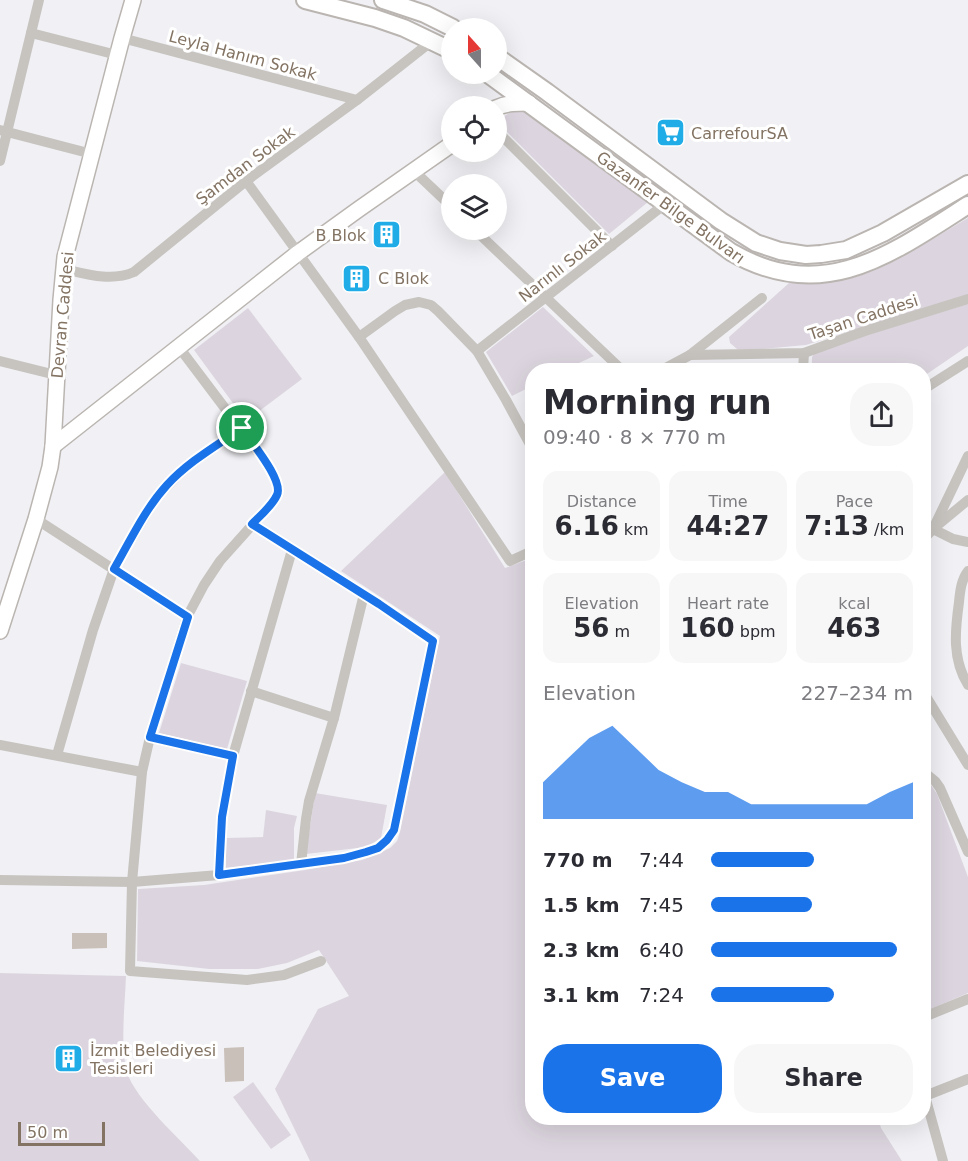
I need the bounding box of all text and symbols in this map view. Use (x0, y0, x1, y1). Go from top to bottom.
north arrow (441, 18, 507, 84)
map controls (441, 18, 507, 240)
street label: Leyla Hanım Sokak (167, 27, 320, 85)
button: locate (441, 96, 507, 162)
supermarket icon: CarrefourSA (654, 117, 686, 149)
street label: Şamdan Sokak (192, 122, 299, 209)
place label: CarrefourSA (691, 124, 788, 143)
street label: Gazanfer Bilge Bulvarı (593, 147, 748, 268)
button: layers (441, 174, 507, 240)
building icon: B Blok (371, 219, 403, 251)
place label: B Blok (315, 226, 367, 245)
street label: Narınlı Sokak (515, 226, 610, 306)
street label: Devran Caddesi (47, 251, 78, 379)
building icon: C Blok (341, 262, 373, 294)
place label: C Blok (378, 269, 429, 288)
street label: Taşan Caddesi (805, 291, 920, 344)
text: Morning run (543, 383, 771, 422)
button: share (850, 383, 913, 446)
pin (216, 402, 267, 453)
icon: arrive (225, 411, 258, 444)
text: 09:40 · 8 × 770 m (543, 425, 726, 449)
text: Distance (567, 492, 637, 511)
text: Time (708, 492, 748, 511)
text: Pace (836, 492, 873, 511)
text: 6.16 (555, 511, 619, 541)
text: 44:27 (687, 511, 769, 541)
text: 7:13 (804, 511, 869, 541)
text: km (619, 520, 649, 539)
text: /km (869, 520, 904, 539)
text: Elevation (565, 594, 639, 613)
text: Heart rate (687, 594, 769, 613)
text: kcal (838, 594, 870, 613)
text: 56 (573, 613, 609, 643)
text: 160 (680, 613, 735, 643)
text: 463 (827, 613, 881, 643)
text: m (609, 622, 630, 641)
text: bpm (735, 622, 776, 641)
text: Elevation (543, 681, 636, 705)
text: 227–234 m (801, 681, 913, 705)
text: 770 m (543, 848, 613, 872)
text: 7:44 (639, 848, 684, 872)
text: 1.5 km (543, 893, 620, 917)
text: 7:45 (639, 893, 684, 917)
text: 2.3 km (543, 938, 620, 962)
text: 6:40 (639, 938, 684, 962)
text: 3.1 km (543, 983, 620, 1007)
text: 7:24 (639, 983, 684, 1007)
place label: İzmit Belediyesi Tesisleri (89, 1041, 216, 1078)
building icon: İzmit Belediyesi Tesisleri (53, 1043, 85, 1075)
button: Save (543, 1044, 722, 1113)
button: Share (734, 1044, 913, 1113)
scale bar (18, 1119, 105, 1146)
text: 50 m (27, 1123, 68, 1142)

